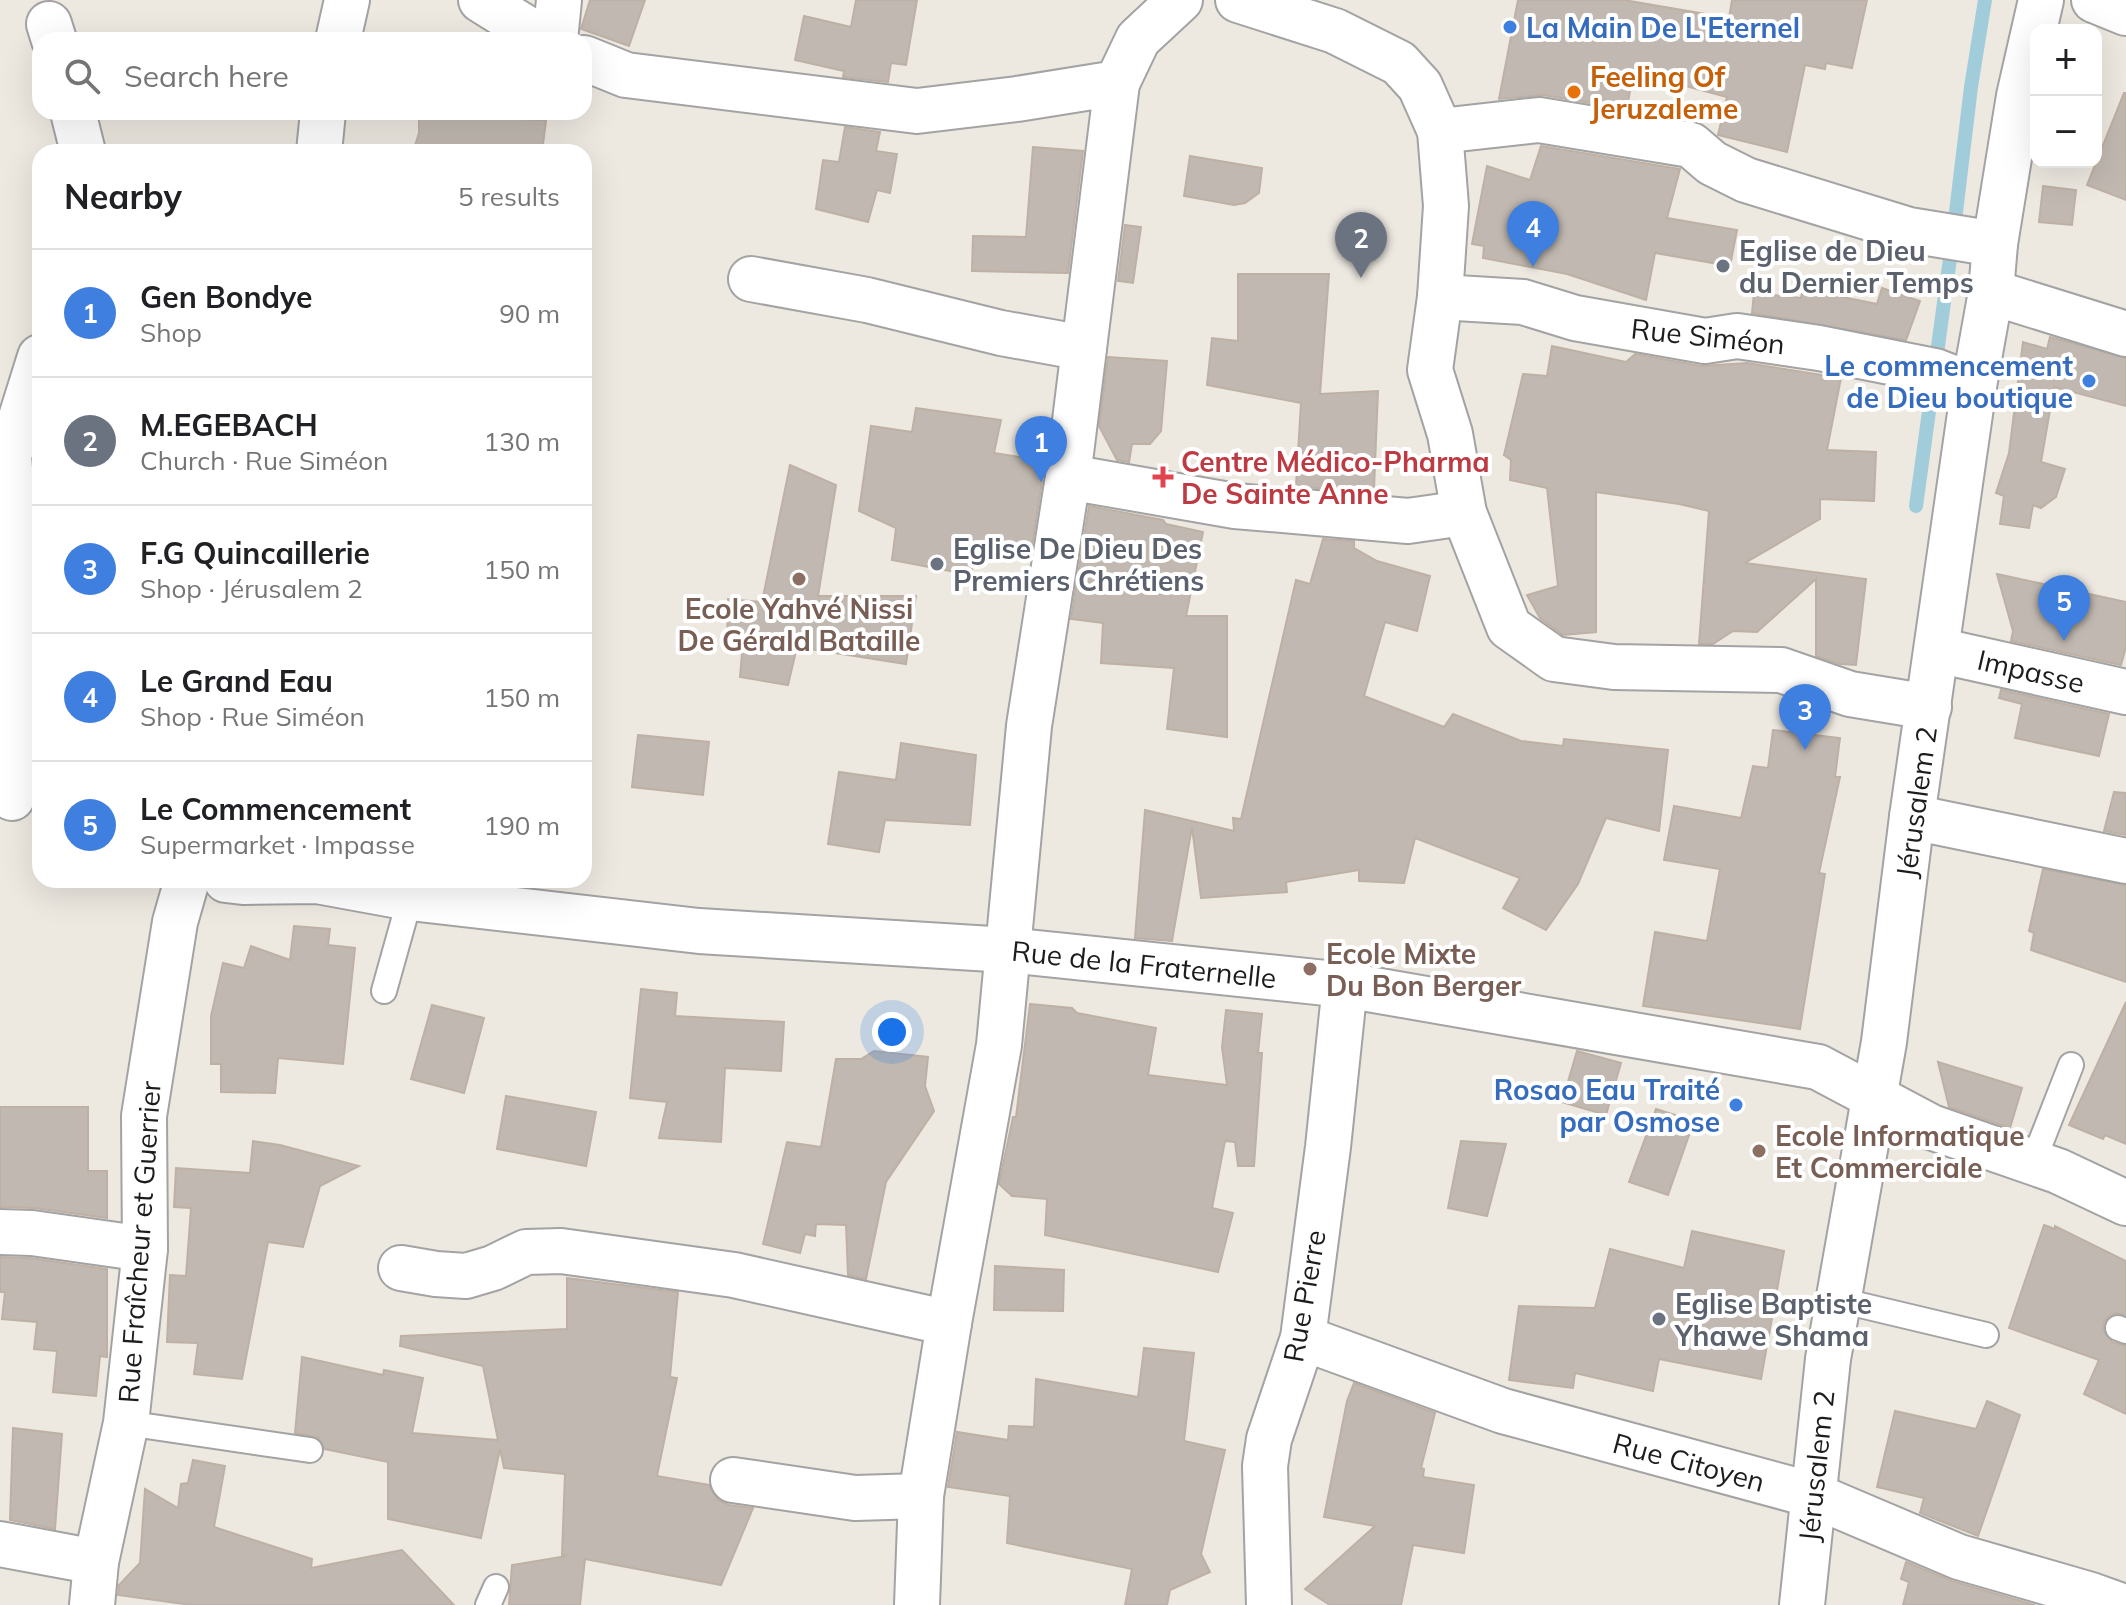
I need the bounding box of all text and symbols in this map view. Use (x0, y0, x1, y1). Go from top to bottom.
place label: La Main De L'Eternel (1526, 10, 1800, 45)
marker: La Main De L'Eternel (1501, 18, 1519, 36)
map controls (2030, 24, 2102, 168)
button: + (2030, 24, 2102, 96)
search box (32, 32, 592, 120)
icon: search (60, 54, 104, 98)
text: Search here (124, 57, 289, 95)
place label: Feeling Of Jeruzaleme (1590, 59, 1738, 126)
marker: Feeling Of Jeruzaleme (1565, 83, 1583, 101)
button: − (2030, 96, 2102, 168)
text: Nearby (64, 175, 182, 218)
text: 5 results (458, 180, 560, 213)
pin: 4 (1507, 201, 1559, 267)
pin: 2 (1335, 212, 1387, 278)
place label: Eglise de Dieu du Dernier Temps (1739, 233, 1974, 300)
marker: Eglise de Dieu du Dernier Temps (1714, 257, 1732, 275)
text: Gen Bondye (140, 278, 313, 316)
text: 1 (82, 297, 98, 330)
text: 90 m (499, 297, 560, 330)
street label: Rue Siméon (1629, 311, 1787, 361)
text: Shop (140, 316, 202, 349)
place label: Le commencement de Dieu boutique (1824, 348, 2073, 415)
marker: Le commencement de Dieu boutique (2080, 372, 2098, 390)
text: M.EGEBACH (140, 406, 318, 444)
pin: 1 (1015, 416, 1067, 482)
text: 2 (82, 425, 98, 458)
text: 130 m (484, 425, 560, 458)
text: Church · Rue Siméon (140, 444, 388, 477)
place label: Centre Médico-Pharma De Sainte Anne (1181, 444, 1490, 511)
marker: Centre Médico-Pharma De Sainte Anne (1152, 466, 1174, 488)
place label: Eglise De Dieu Des Premiers Chrétiens (953, 531, 1204, 598)
text: F.G Quincaillerie (140, 534, 370, 572)
text: 3 (82, 553, 98, 586)
text: 150 m (484, 553, 560, 586)
marker: Eglise De Dieu Des Premiers Chrétiens (928, 555, 946, 573)
marker: Ecole Yahvé Nissi De Gérald Bataille (790, 570, 808, 588)
text: Shop · Jérusalem 2 (140, 572, 363, 605)
pin: 5 (2038, 575, 2090, 641)
place label: Ecole Yahvé Nissi De Gérald Bataille (678, 591, 920, 658)
street label: Impasse (1974, 642, 2088, 700)
text: Le Grand Eau (140, 662, 333, 700)
text: 4 (82, 681, 98, 714)
text: 150 m (484, 681, 560, 714)
pin: 3 (1779, 684, 1831, 750)
text: Shop · Rue Siméon (140, 700, 365, 733)
street label: Jérusalem 2 (1888, 724, 1944, 880)
text: Le Commencement (140, 790, 411, 828)
text: 5 (82, 809, 98, 842)
text: 190 m (484, 809, 560, 842)
text: Supermarket · Impasse (140, 828, 415, 861)
street label: Rue de la Fraternelle (1010, 933, 1278, 995)
place label: Ecole Mixte Du Bon Berger (1326, 936, 1521, 1003)
marker: Ecole Mixte Du Bon Berger (1301, 960, 1319, 978)
your location (872, 1012, 912, 1052)
place label: Rosao Eau Traité par Osmose (1494, 1072, 1720, 1139)
street label: Rue Fraîcheur et Guerrier (110, 1079, 168, 1404)
marker: Rosao Eau Traité par Osmose (1727, 1096, 1745, 1114)
place label: Ecole Informatique Et Commerciale (1775, 1118, 2025, 1185)
marker: Ecole Informatique Et Commerciale (1750, 1142, 1768, 1160)
street label: Rue Pierre (1275, 1227, 1333, 1365)
place label: Eglise Baptiste Yhawe Shama (1674, 1286, 1872, 1353)
marker: Eglise Baptiste Yhawe Shama (1650, 1310, 1668, 1328)
street label: Jérusalem 2 (1791, 1389, 1841, 1543)
street label: Rue Citoyen (1609, 1425, 1769, 1499)

